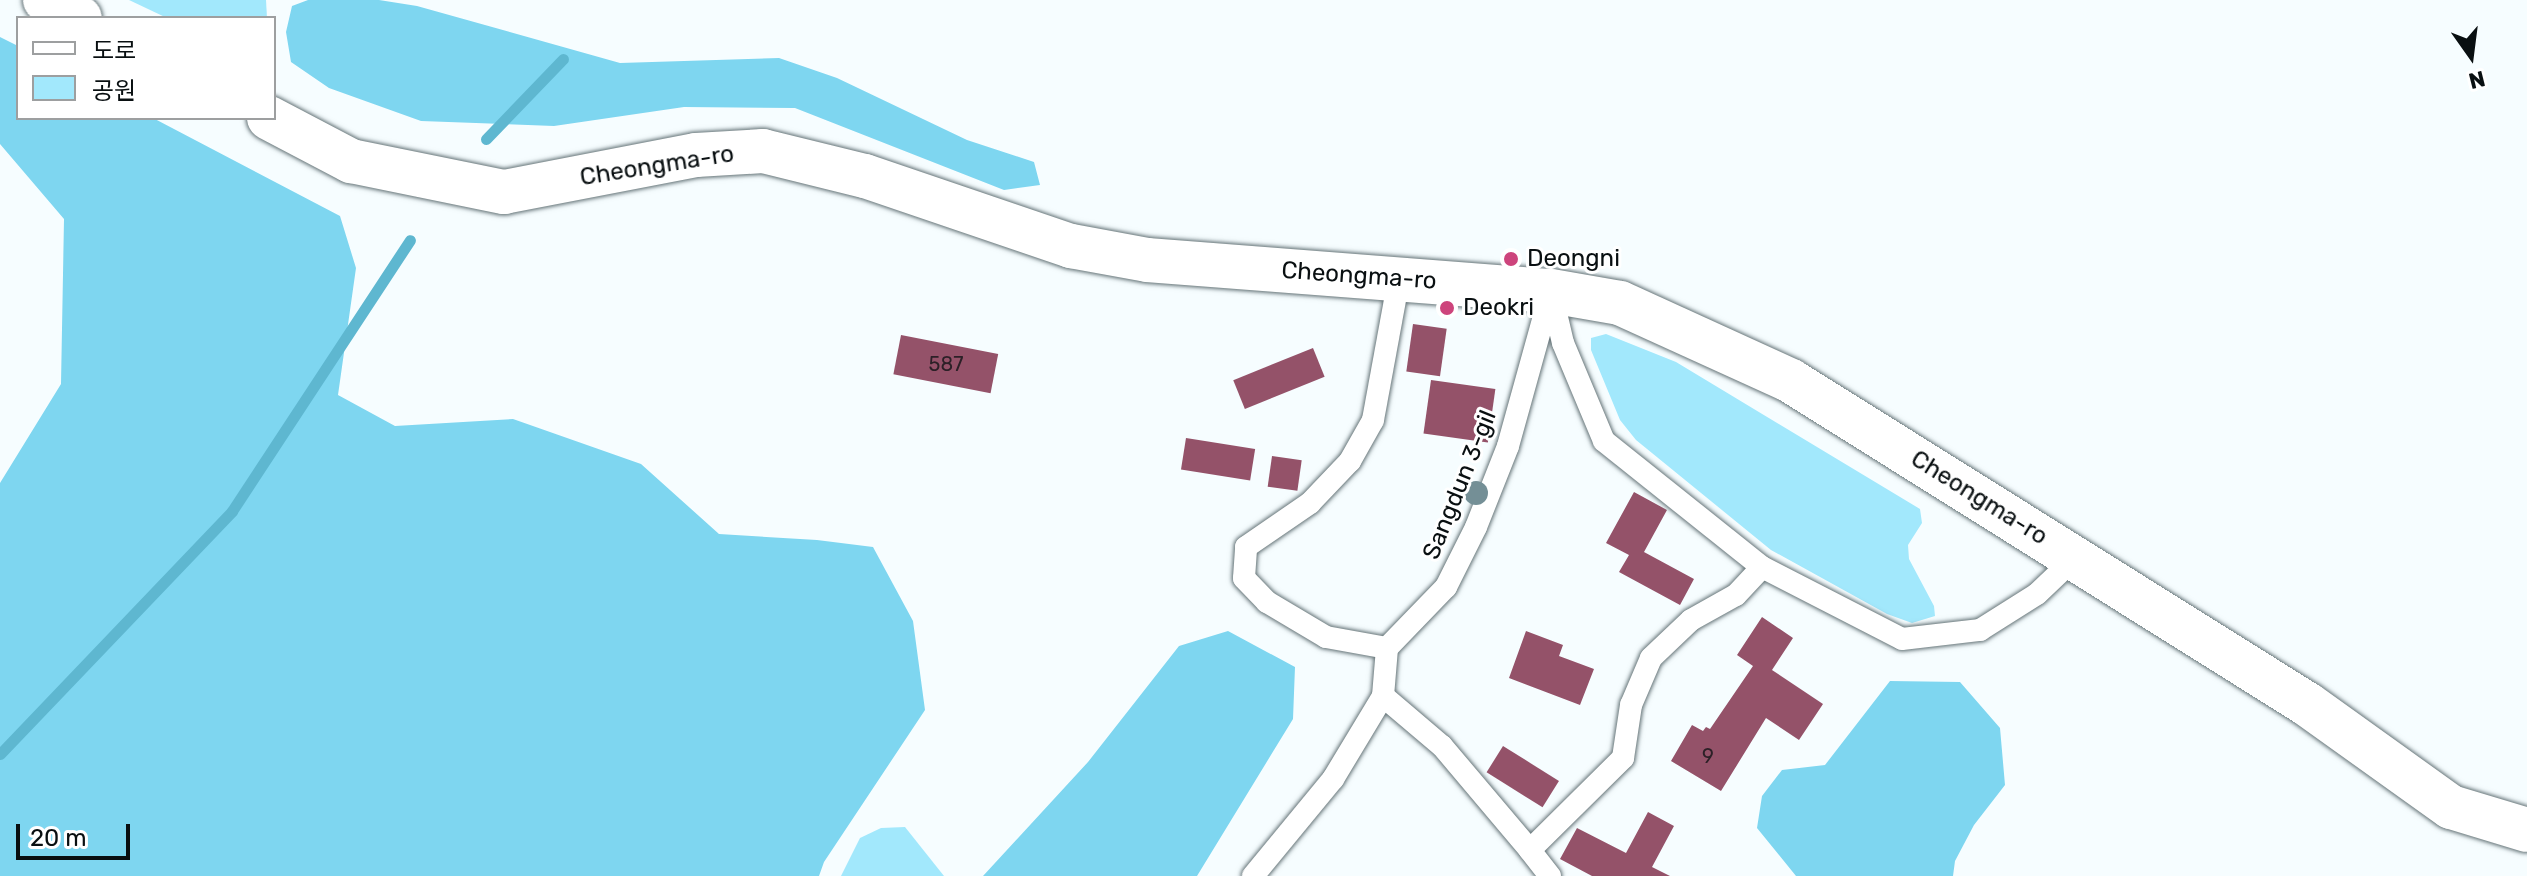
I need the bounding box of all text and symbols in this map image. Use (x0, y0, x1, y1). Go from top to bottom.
legend (16, 16, 276, 120)
north arrow (2431, 16, 2511, 96)
text: 도로 (92, 37, 136, 65)
text: N (2466, 65, 2488, 95)
text: 공원 (92, 77, 136, 105)
street label: Cheongma-ro (578, 140, 736, 192)
place label: Deongni (1527, 245, 1620, 273)
marker: Deongni (1502, 250, 1520, 268)
street label: Cheongma-ro (1280, 256, 1438, 296)
place label: Deokri (1463, 294, 1534, 322)
marker: Deokri (1438, 299, 1456, 317)
house number: 587 (929, 352, 963, 376)
street label: Sangdun 3-gil (1417, 406, 1503, 564)
street label: Cheongma-ro (1905, 445, 2053, 551)
house number: 9 (1702, 744, 1714, 768)
scale bar (20, 808, 134, 858)
text: 20 m (30, 824, 87, 852)

